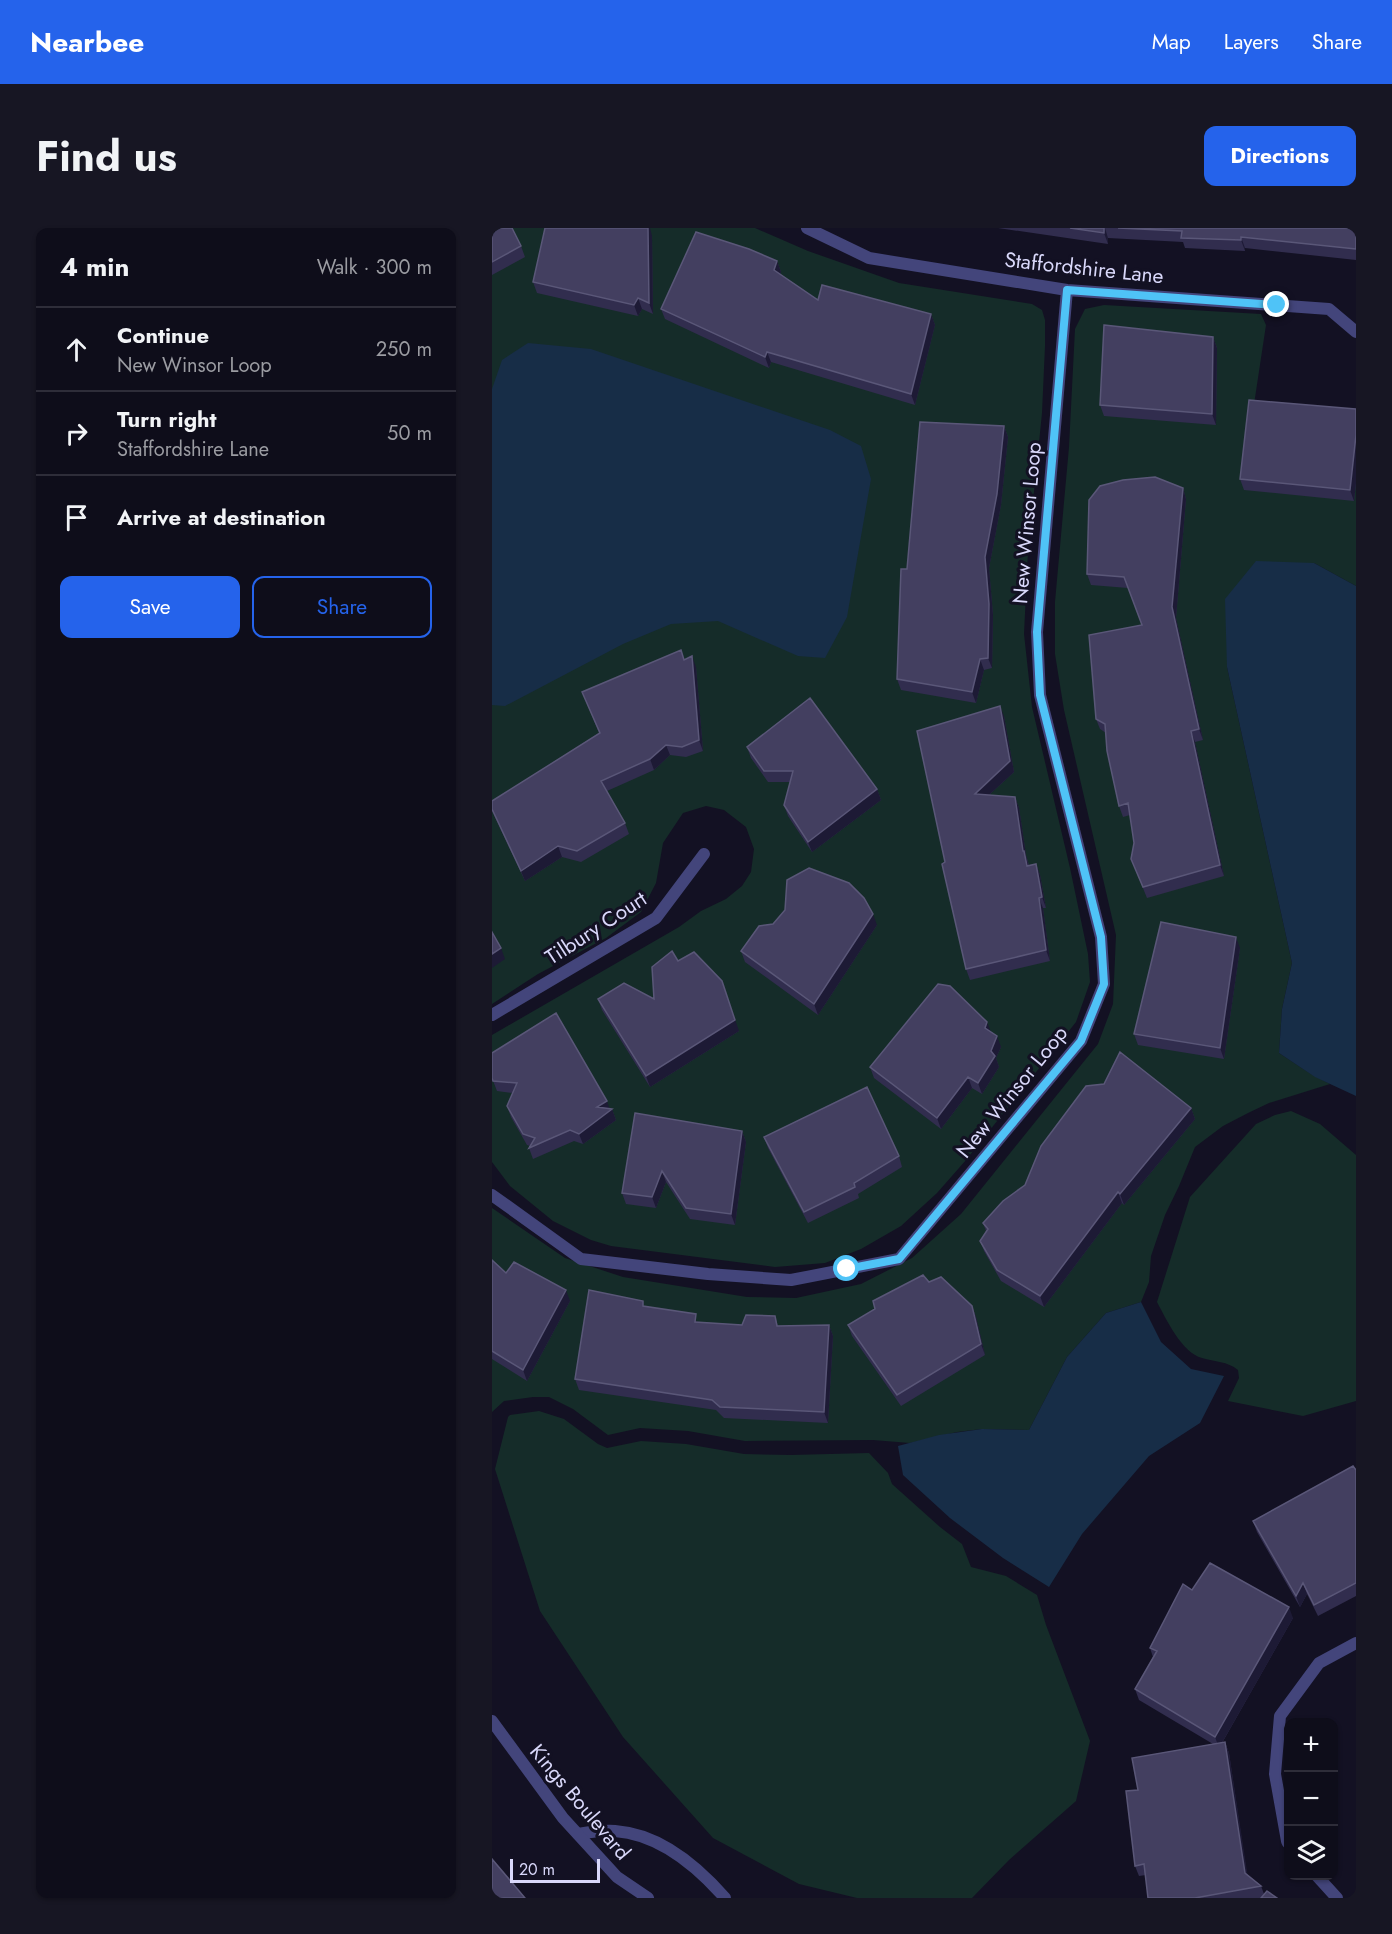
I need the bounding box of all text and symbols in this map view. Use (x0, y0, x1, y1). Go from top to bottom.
text: Nearbee (30, 22, 144, 63)
text: Map (1152, 27, 1191, 57)
text: Layers (1224, 27, 1279, 57)
text: Share (1312, 27, 1362, 57)
text: Find us (36, 126, 177, 187)
button: Directions (1204, 126, 1356, 186)
street label: Staffordshire Lane (1003, 245, 1165, 291)
text: 4 min (60, 248, 129, 286)
text: Walk · 300 m (317, 253, 432, 282)
route end (1263, 291, 1289, 317)
text: Continue (117, 319, 209, 351)
icon: ahead (60, 333, 93, 366)
text: 250 m (376, 335, 432, 364)
text: New Winsor Loop (117, 351, 272, 380)
text: Turn right (117, 403, 217, 435)
icon: right (60, 417, 93, 450)
text: 50 m (387, 419, 432, 448)
text: Staffordshire Lane (117, 435, 269, 464)
street label: New Winsor Loop (1005, 441, 1049, 605)
icon: arrive (60, 501, 93, 534)
text: Arrive at destination (117, 501, 326, 533)
button: Save (60, 576, 240, 638)
button: Share (252, 576, 432, 638)
street label: Tilbury Court (539, 884, 653, 972)
street label: New Winsor Loop (949, 1019, 1075, 1165)
route start (833, 1255, 859, 1281)
map controls (1284, 1718, 1338, 1880)
button: + (1284, 1718, 1338, 1772)
street label: Kings Boulevard (523, 1738, 637, 1866)
button: − (1284, 1772, 1338, 1826)
button: layers (1284, 1826, 1338, 1880)
scale bar (510, 1856, 600, 1884)
text: 20 m (519, 1858, 555, 1881)

